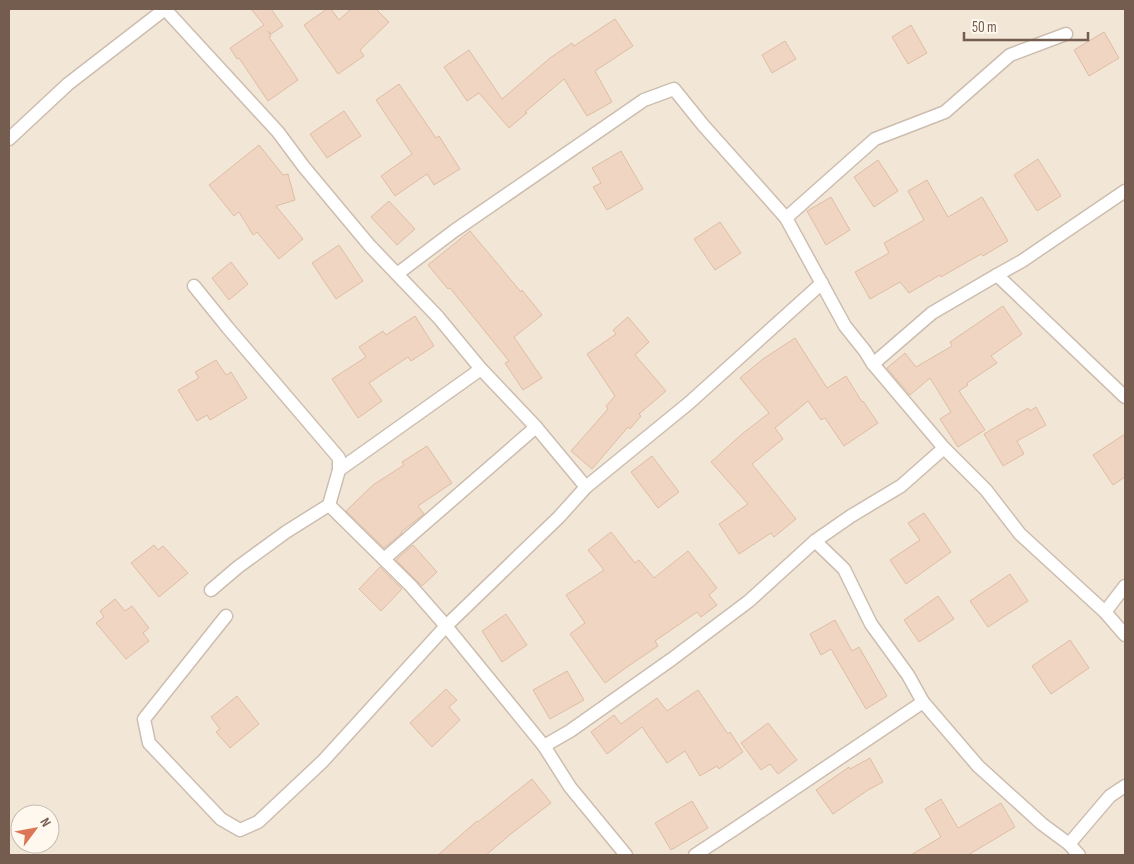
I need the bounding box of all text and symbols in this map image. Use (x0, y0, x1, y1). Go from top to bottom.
scale bar (964, 10, 1088, 42)
text: 50 m (972, 18, 997, 37)
north arrow (10, 804, 60, 854)
text: N (36, 815, 55, 830)

